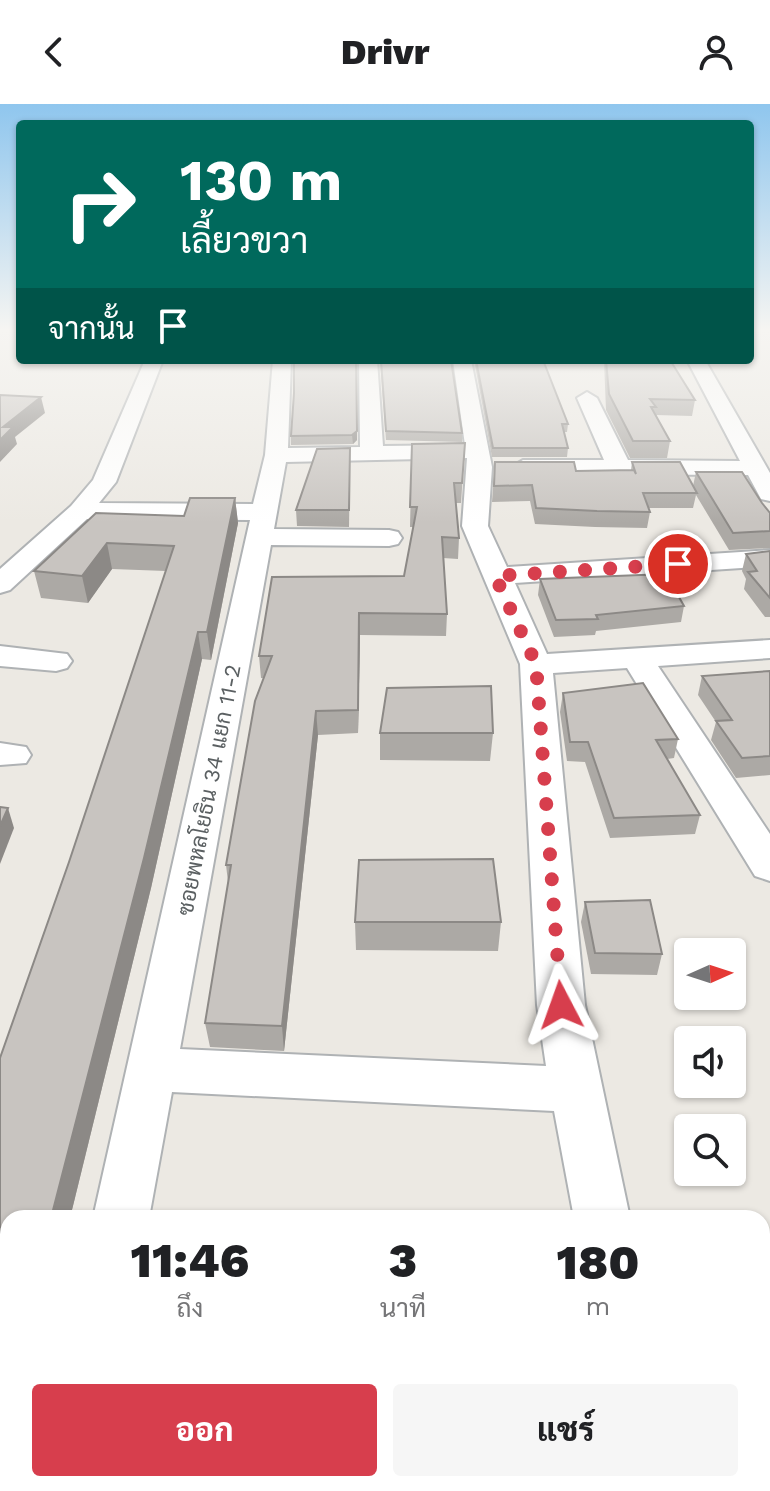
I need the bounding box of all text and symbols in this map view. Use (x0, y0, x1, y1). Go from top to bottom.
icon: back (32, 30, 76, 74)
icon: person (694, 30, 738, 74)
text: Drivr (341, 31, 429, 73)
text: 130 m (180, 148, 342, 214)
icon: right (48, 152, 152, 256)
text: เลี้ยวขวา (180, 220, 308, 262)
icon: arrive (151, 304, 195, 348)
text: จากนั้น (48, 311, 135, 346)
pin (644, 530, 712, 598)
icon: arrive (656, 542, 700, 586)
street label: ซอยพหลโยธิน 34 แยก 11-2 (170, 662, 246, 918)
north arrow (674, 938, 746, 1010)
map controls (674, 938, 746, 1186)
position arrow (519, 963, 603, 1047)
button: sound (674, 1026, 746, 1098)
button: search (674, 1114, 746, 1186)
text: 11:46 (131, 1232, 249, 1289)
text: 3 (389, 1232, 417, 1289)
text: 180 (557, 1234, 639, 1291)
text: m (586, 1291, 610, 1321)
text: ถึง (176, 1293, 203, 1323)
text: นาที (380, 1293, 426, 1323)
button: ออก (32, 1384, 377, 1476)
button: แชร์ (393, 1384, 738, 1476)

